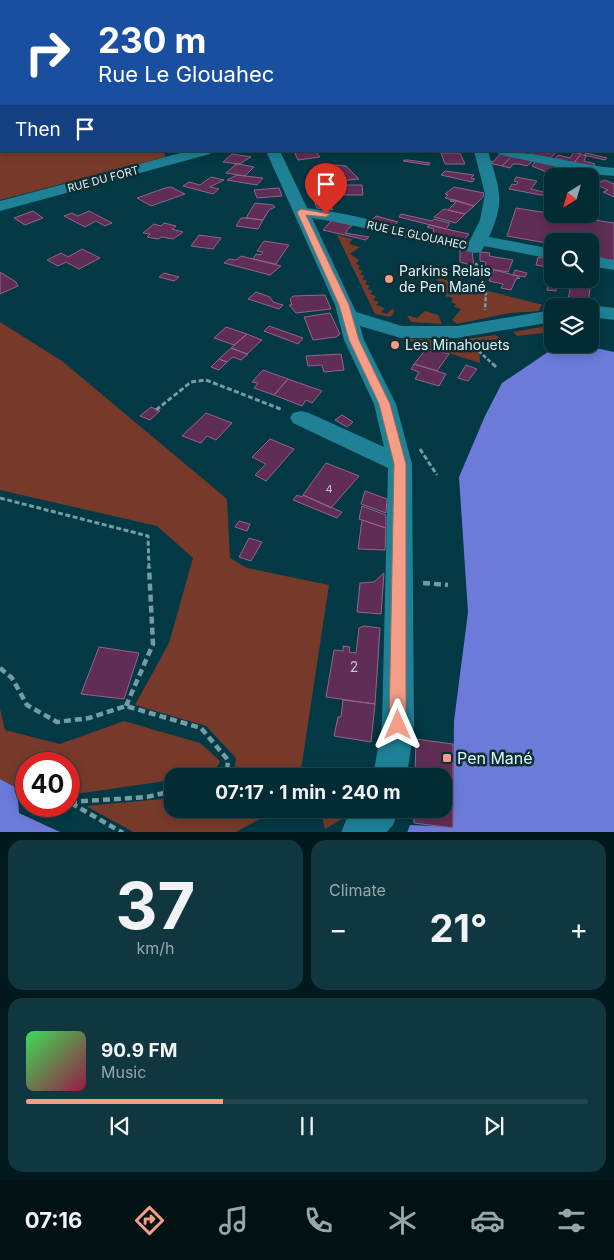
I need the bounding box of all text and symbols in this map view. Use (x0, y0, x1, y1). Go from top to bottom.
text: 230 m (98, 19, 206, 61)
icon: right (15, 20, 80, 85)
text: Rue Le Glouahec (98, 61, 274, 87)
icon: arrive (71, 115, 99, 143)
text: Then (15, 118, 61, 141)
street label: RUE DU FORT (66, 163, 140, 195)
pin (305, 163, 347, 214)
north arrow (544, 168, 599, 222)
map controls (544, 168, 599, 353)
icon: arrive (312, 170, 340, 198)
street label: RUE LE GLOUAHEC (366, 218, 468, 252)
button: search (544, 233, 599, 288)
place label: Parkins Relais de Pen Mané (399, 262, 491, 295)
marker: Parkins Relais de Pen Mané (383, 273, 395, 285)
button: layers (544, 298, 599, 353)
place label: Les Minahouets (405, 336, 510, 353)
marker: Les Minahouets (389, 339, 401, 351)
house number: 4 (325, 482, 333, 496)
house number: 2 (350, 658, 358, 675)
position arrow (371, 698, 423, 750)
place label: Pen Mané (457, 748, 533, 768)
speed limit sign: 40 (15, 752, 80, 817)
marker: Pen Mané (441, 752, 453, 764)
text: 07:17 · 1 min · 240 m (215, 781, 401, 804)
text: 37 (116, 866, 195, 945)
text: Climate (329, 880, 386, 900)
text: 21° (430, 905, 487, 951)
text: − (329, 912, 348, 946)
text: + (569, 912, 588, 946)
text: km/h (136, 938, 175, 958)
text: 90.9 FM (101, 1039, 177, 1062)
text: Music (101, 1062, 146, 1082)
icon: previous (106, 1112, 134, 1140)
icon: pause (293, 1112, 321, 1140)
icon: next (480, 1112, 508, 1140)
icon: directions (132, 1203, 167, 1238)
icon: music (216, 1203, 251, 1238)
icon: phone (301, 1203, 336, 1238)
icon: climate (385, 1203, 420, 1238)
icon: car (470, 1203, 505, 1238)
icon: filters (554, 1203, 589, 1238)
text: 07:16 (25, 1207, 82, 1233)

